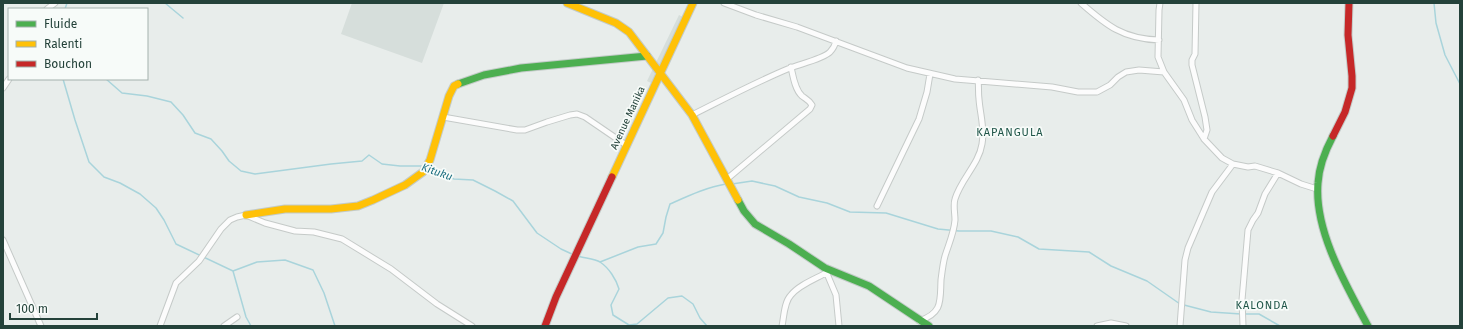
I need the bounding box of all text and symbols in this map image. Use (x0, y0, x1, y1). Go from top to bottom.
legend (8, 8, 148, 80)
text: Fluide (44, 17, 77, 31)
text: Ralenti (44, 37, 82, 51)
text: Bouchon (44, 57, 92, 71)
street label: Avenue Manika (608, 85, 648, 151)
district label: KAPANGULA (976, 126, 1044, 139)
water label: Kituku (420, 161, 454, 183)
scale bar (10, 295, 97, 321)
district label: KALONDA (1235, 299, 1289, 312)
text: 100 m (16, 302, 48, 316)

